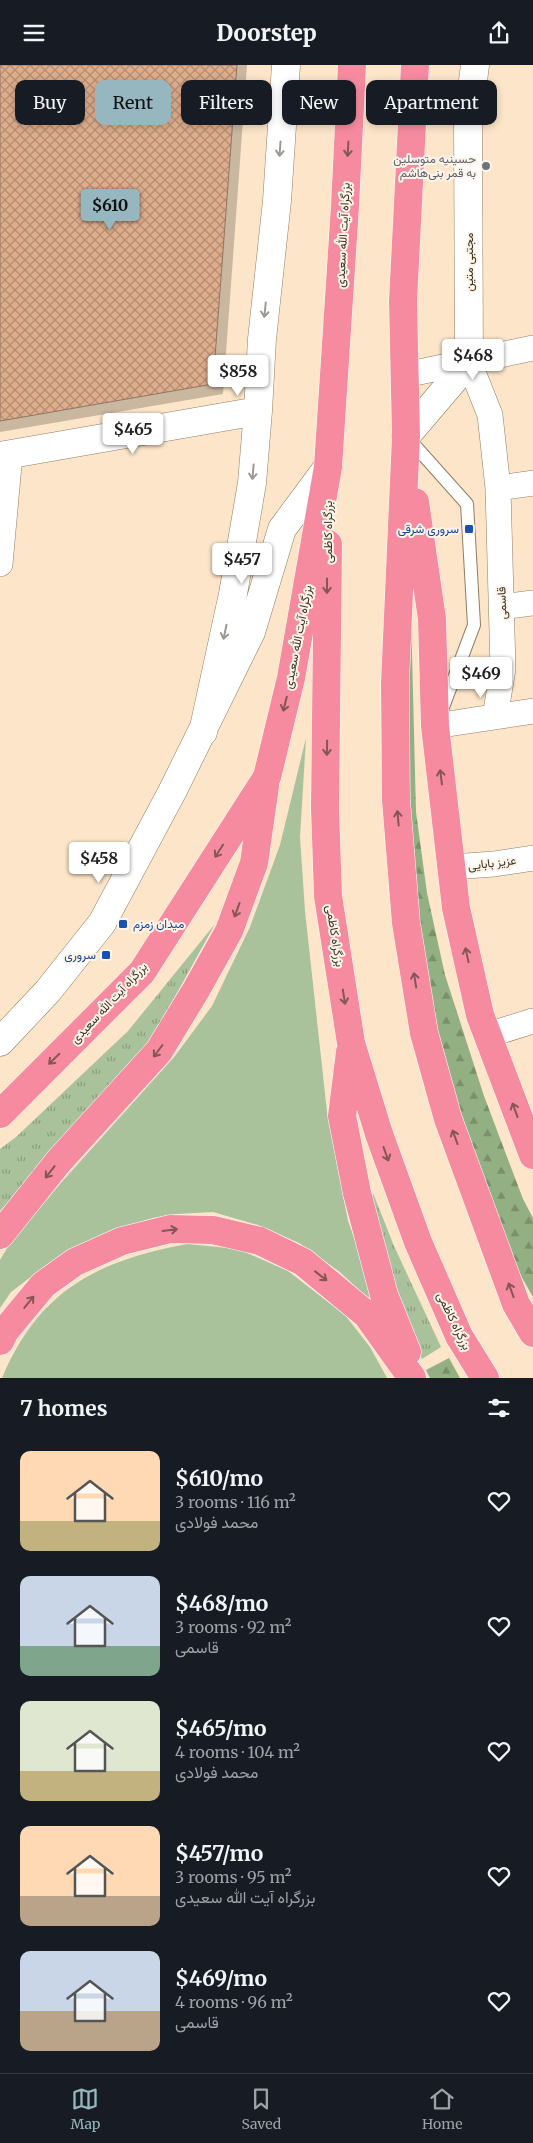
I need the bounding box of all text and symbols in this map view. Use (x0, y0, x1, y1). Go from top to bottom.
icon: menu (20, 19, 48, 47)
text: Doorstep (216, 19, 317, 47)
icon: share (485, 19, 513, 47)
chip: Buy (15, 80, 85, 125)
chip: Rent (95, 80, 171, 125)
chip: Filters (181, 80, 272, 125)
chip: New (282, 80, 356, 125)
chip: Apartment (366, 80, 497, 125)
one-way arrow (276, 140, 285, 156)
one-way arrow (343, 140, 353, 156)
place label: حسینیه متوسلین به قمر بنی‌هاشم (393, 151, 476, 181)
marker: حسینیه متوسلین به قمر بنی‌هاشم (480, 160, 492, 172)
street label: بزرگراه آیت الله سعیدی (332, 182, 354, 288)
pin: $610 (80, 189, 140, 231)
text: $610 (92, 195, 128, 215)
street label: مجتبی متین (461, 233, 477, 291)
one-way arrow (260, 302, 270, 318)
pin: $468 (443, 339, 503, 381)
text: $468 (453, 345, 493, 365)
pin: $858 (208, 355, 268, 397)
text: $858 (219, 361, 257, 381)
pin: $465 (103, 413, 163, 455)
text: $465 (113, 419, 153, 439)
one-way arrow (248, 464, 257, 480)
street label: بزرگراه کاظمی (320, 501, 336, 563)
place label: سروری شرقی (398, 521, 459, 537)
marker: سروری شرقی (463, 523, 475, 535)
pin: $457 (212, 543, 272, 585)
text: $457 (223, 549, 261, 569)
one-way arrow (323, 578, 332, 594)
street label: بزرگراه آیت الله سعیدی (280, 584, 316, 690)
street label: قاسمی (493, 586, 511, 620)
one-way arrow (220, 624, 230, 640)
pin: $469 (451, 657, 511, 699)
text: $469 (461, 663, 501, 683)
one-way arrow (279, 696, 289, 712)
one-way arrow (322, 740, 331, 756)
one-way arrow (436, 770, 446, 786)
one-way arrow (393, 811, 402, 827)
pin: $458 (69, 841, 129, 884)
one-way arrow (214, 843, 224, 857)
text: $458 (80, 848, 118, 868)
street label: عزیز بابایی (467, 852, 517, 874)
one-way arrow (232, 901, 241, 917)
street label: بزرگراه کاظمی (322, 904, 348, 968)
place label: میدان زمزم (133, 916, 184, 932)
marker: میدان زمزم (117, 918, 129, 930)
place label: سروری (64, 947, 96, 963)
one-way arrow (462, 948, 471, 964)
marker: سروری (100, 949, 112, 961)
street label: بزرگراه آیت الله سعیدی (67, 959, 151, 1047)
one-way arrow (410, 972, 420, 988)
one-way arrow (339, 989, 349, 1005)
one-way arrow (152, 1044, 163, 1057)
one-way arrow (49, 1053, 61, 1065)
one-way arrow (510, 1103, 519, 1118)
one-way arrow (450, 1130, 459, 1145)
one-way arrow (382, 1145, 391, 1161)
one-way arrow (45, 1166, 56, 1179)
one-way arrow (161, 1225, 177, 1235)
one-way arrow (314, 1270, 327, 1281)
one-way arrow (506, 1282, 515, 1298)
street label: بزرگراه کاظمی (433, 1289, 475, 1353)
one-way arrow (23, 1296, 34, 1309)
icon: filters (485, 1394, 513, 1422)
text: 7 homes (20, 1395, 108, 1422)
text: $610/mo (175, 1465, 263, 1492)
icon: home (60, 1471, 120, 1531)
icon: heart (485, 1487, 513, 1515)
text: 3 rooms · 116 m² (175, 1492, 296, 1512)
text: محمد فولادی (175, 1512, 258, 1532)
text: $468/mo (175, 1590, 268, 1617)
icon: home (60, 1596, 120, 1656)
icon: heart (485, 1612, 513, 1640)
text: 3 rooms · 92 m² (175, 1617, 291, 1637)
text: قاسمی (175, 1637, 219, 1657)
text: $465/mo (175, 1715, 267, 1742)
icon: home (60, 1721, 120, 1781)
icon: heart (485, 1737, 513, 1765)
text: 4 rooms · 104 m² (175, 1742, 300, 1762)
text: محمد فولادی (175, 1762, 258, 1782)
text: $457/mo (175, 1840, 263, 1867)
icon: home (60, 1846, 120, 1906)
icon: heart (485, 1862, 513, 1890)
text: 3 rooms · 95 m² (175, 1867, 291, 1887)
text: بزرگراه آیت الله سعیدی (175, 1887, 315, 1907)
text: $469/mo (175, 1965, 267, 1992)
icon: home (60, 1971, 120, 2031)
icon: heart (485, 1987, 513, 2015)
text: 4 rooms · 96 m² (175, 1992, 293, 2012)
text: قاسمی (175, 2012, 219, 2032)
tab: Map (71, 2085, 100, 2133)
tab: Saved (241, 2085, 281, 2133)
tab: Home (422, 2085, 462, 2133)

